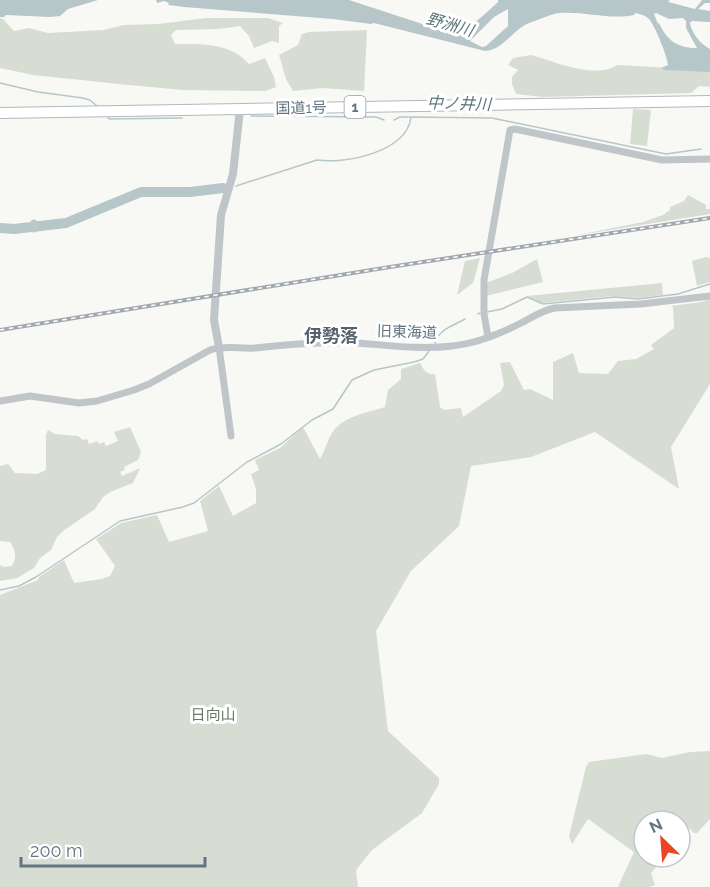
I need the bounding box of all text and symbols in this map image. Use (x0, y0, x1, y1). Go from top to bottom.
water label: 野洲川 (424, 9, 477, 41)
water label: 中ノ井川 (427, 93, 493, 114)
road number: 1 (344, 96, 366, 118)
street label: 国道1号 (275, 99, 327, 117)
street label: 旧東海道 (377, 322, 437, 342)
district label: 伊勢落 (304, 325, 358, 346)
park label: 日向山 (190, 706, 236, 724)
north arrow (632, 809, 692, 869)
text: N (646, 815, 665, 837)
scale bar (21, 830, 206, 868)
text: 200 m (30, 840, 83, 861)

